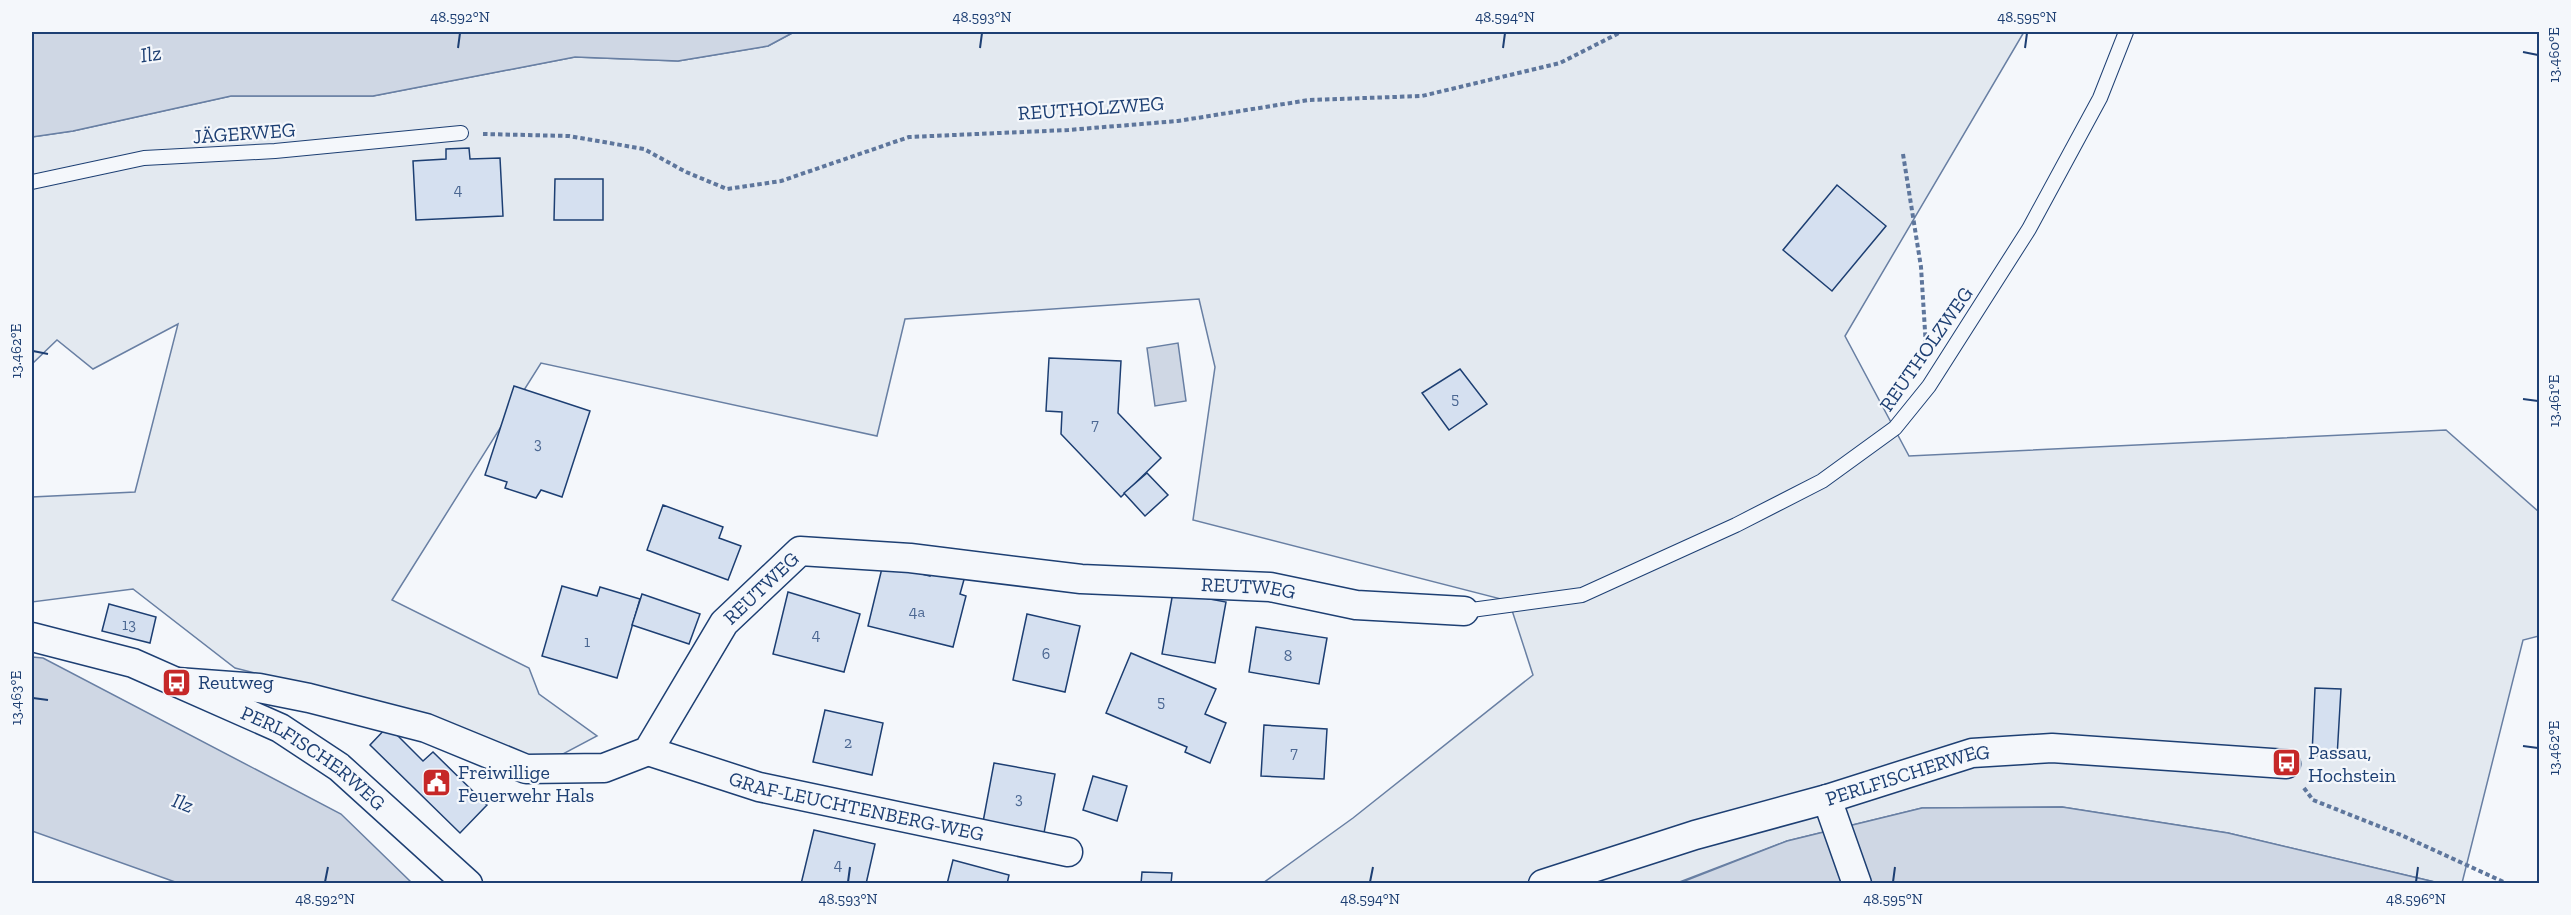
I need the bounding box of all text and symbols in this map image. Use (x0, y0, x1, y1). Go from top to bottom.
text: 48.592°N (430, 8, 490, 26)
text: 48.593°N (952, 8, 1012, 26)
text: 48.594°N (1475, 8, 1535, 26)
text: 48.595°N (1997, 8, 2057, 26)
text: 13.460°E (2545, 27, 2563, 83)
water label: Ilz (139, 40, 163, 67)
street label: REUTHOLZWEG (1017, 91, 1165, 125)
street label: JÄGERWEG (192, 117, 296, 149)
house number: 4 (454, 180, 463, 199)
street label: REUTHOLZWEG (1874, 282, 1978, 416)
text: 13.462°E (7, 323, 25, 378)
text: 13.461°E (2545, 375, 2563, 427)
house number: 5 (1451, 389, 1459, 408)
house number: 7 (1091, 415, 1099, 434)
house number: 3 (534, 434, 542, 453)
street label: REUTWEG (718, 546, 804, 629)
street label: REUTWEG (1200, 572, 1298, 604)
house number: 4a (909, 602, 925, 621)
house number: 13 (122, 615, 136, 634)
house number: 4 (812, 625, 821, 644)
house number: 1 (584, 632, 590, 651)
house number: 6 (1042, 644, 1050, 663)
house number: 8 (1284, 646, 1292, 665)
bus stop icon: Reutweg (161, 666, 193, 698)
place label: Reutweg (198, 670, 274, 694)
text: 13.463°E (7, 671, 25, 725)
house number: 5 (1157, 692, 1165, 711)
street label: PERLFISCHERWEG (237, 700, 391, 815)
text: 13.462°E (2545, 720, 2563, 775)
house number: 2 (844, 733, 852, 752)
street label: PERLFISCHERWEG (1823, 740, 1991, 811)
place label: Passau, Hochstein (2308, 740, 2397, 787)
house number: 7 (1290, 743, 1298, 762)
bus stop icon: Passau, Hochstein (2271, 747, 2303, 779)
place label: Freiwillige Feuerwehr Hals (458, 760, 594, 807)
street label: GRAF-LEUCHTENBERG-WEG (726, 766, 986, 846)
public building icon: Freiwillige Feuerwehr Hals (421, 767, 453, 799)
water label: Ilz (169, 787, 197, 818)
house number: 3 (1015, 789, 1023, 808)
house number: 4 (834, 855, 843, 874)
text: 48.592°N (295, 890, 355, 908)
text: 48.593°N (818, 890, 878, 908)
text: 48.594°N (1340, 890, 1400, 908)
text: 48.595°N (1863, 890, 1923, 908)
text: 48.596°N (2386, 890, 2446, 908)

